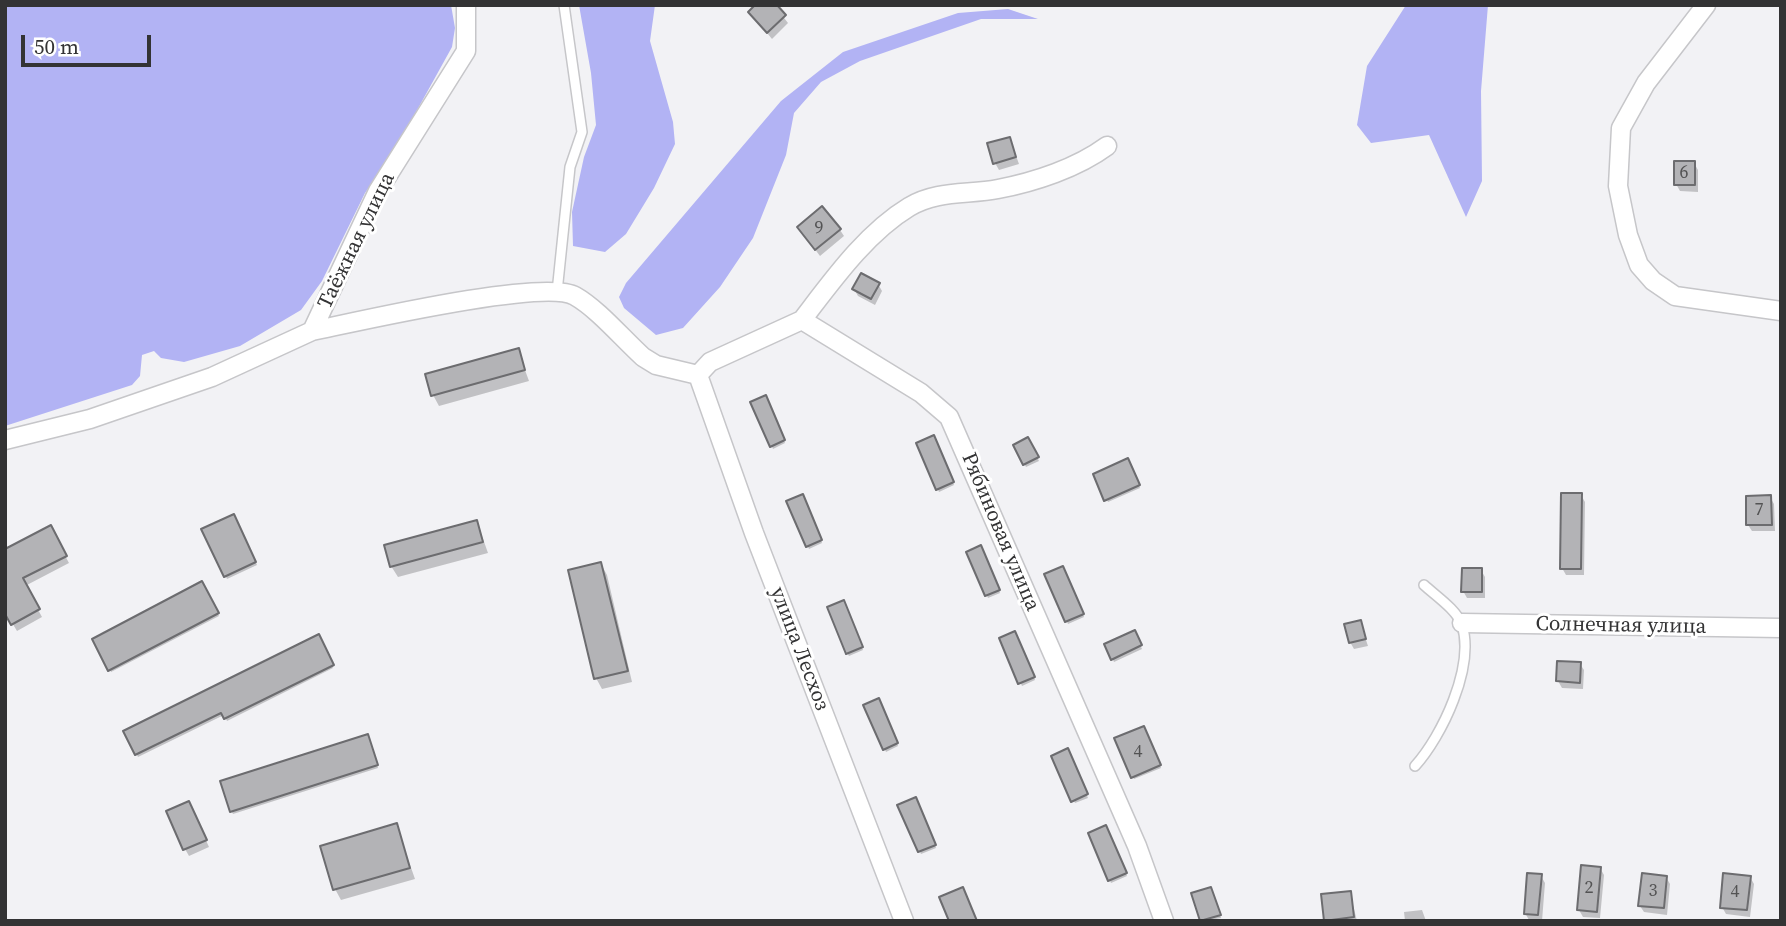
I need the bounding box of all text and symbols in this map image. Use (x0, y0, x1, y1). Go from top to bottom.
scale bar (24, 21, 154, 65)
text: 50 m (34, 32, 79, 61)
house number: 6 (1680, 162, 1688, 184)
street label: Таёжная улица (313, 169, 401, 313)
house number: 9 (815, 217, 823, 239)
street label: Рябиновая улица (955, 449, 1045, 615)
house number: 7 (1755, 499, 1763, 521)
street label: улица Лесхоз (764, 584, 834, 714)
street label: Солнечная улица (1535, 612, 1707, 640)
house number: 4 (1134, 741, 1142, 763)
house number: 2 (1585, 877, 1593, 899)
house number: 3 (1649, 880, 1657, 902)
house number: 4 (1731, 881, 1739, 903)

